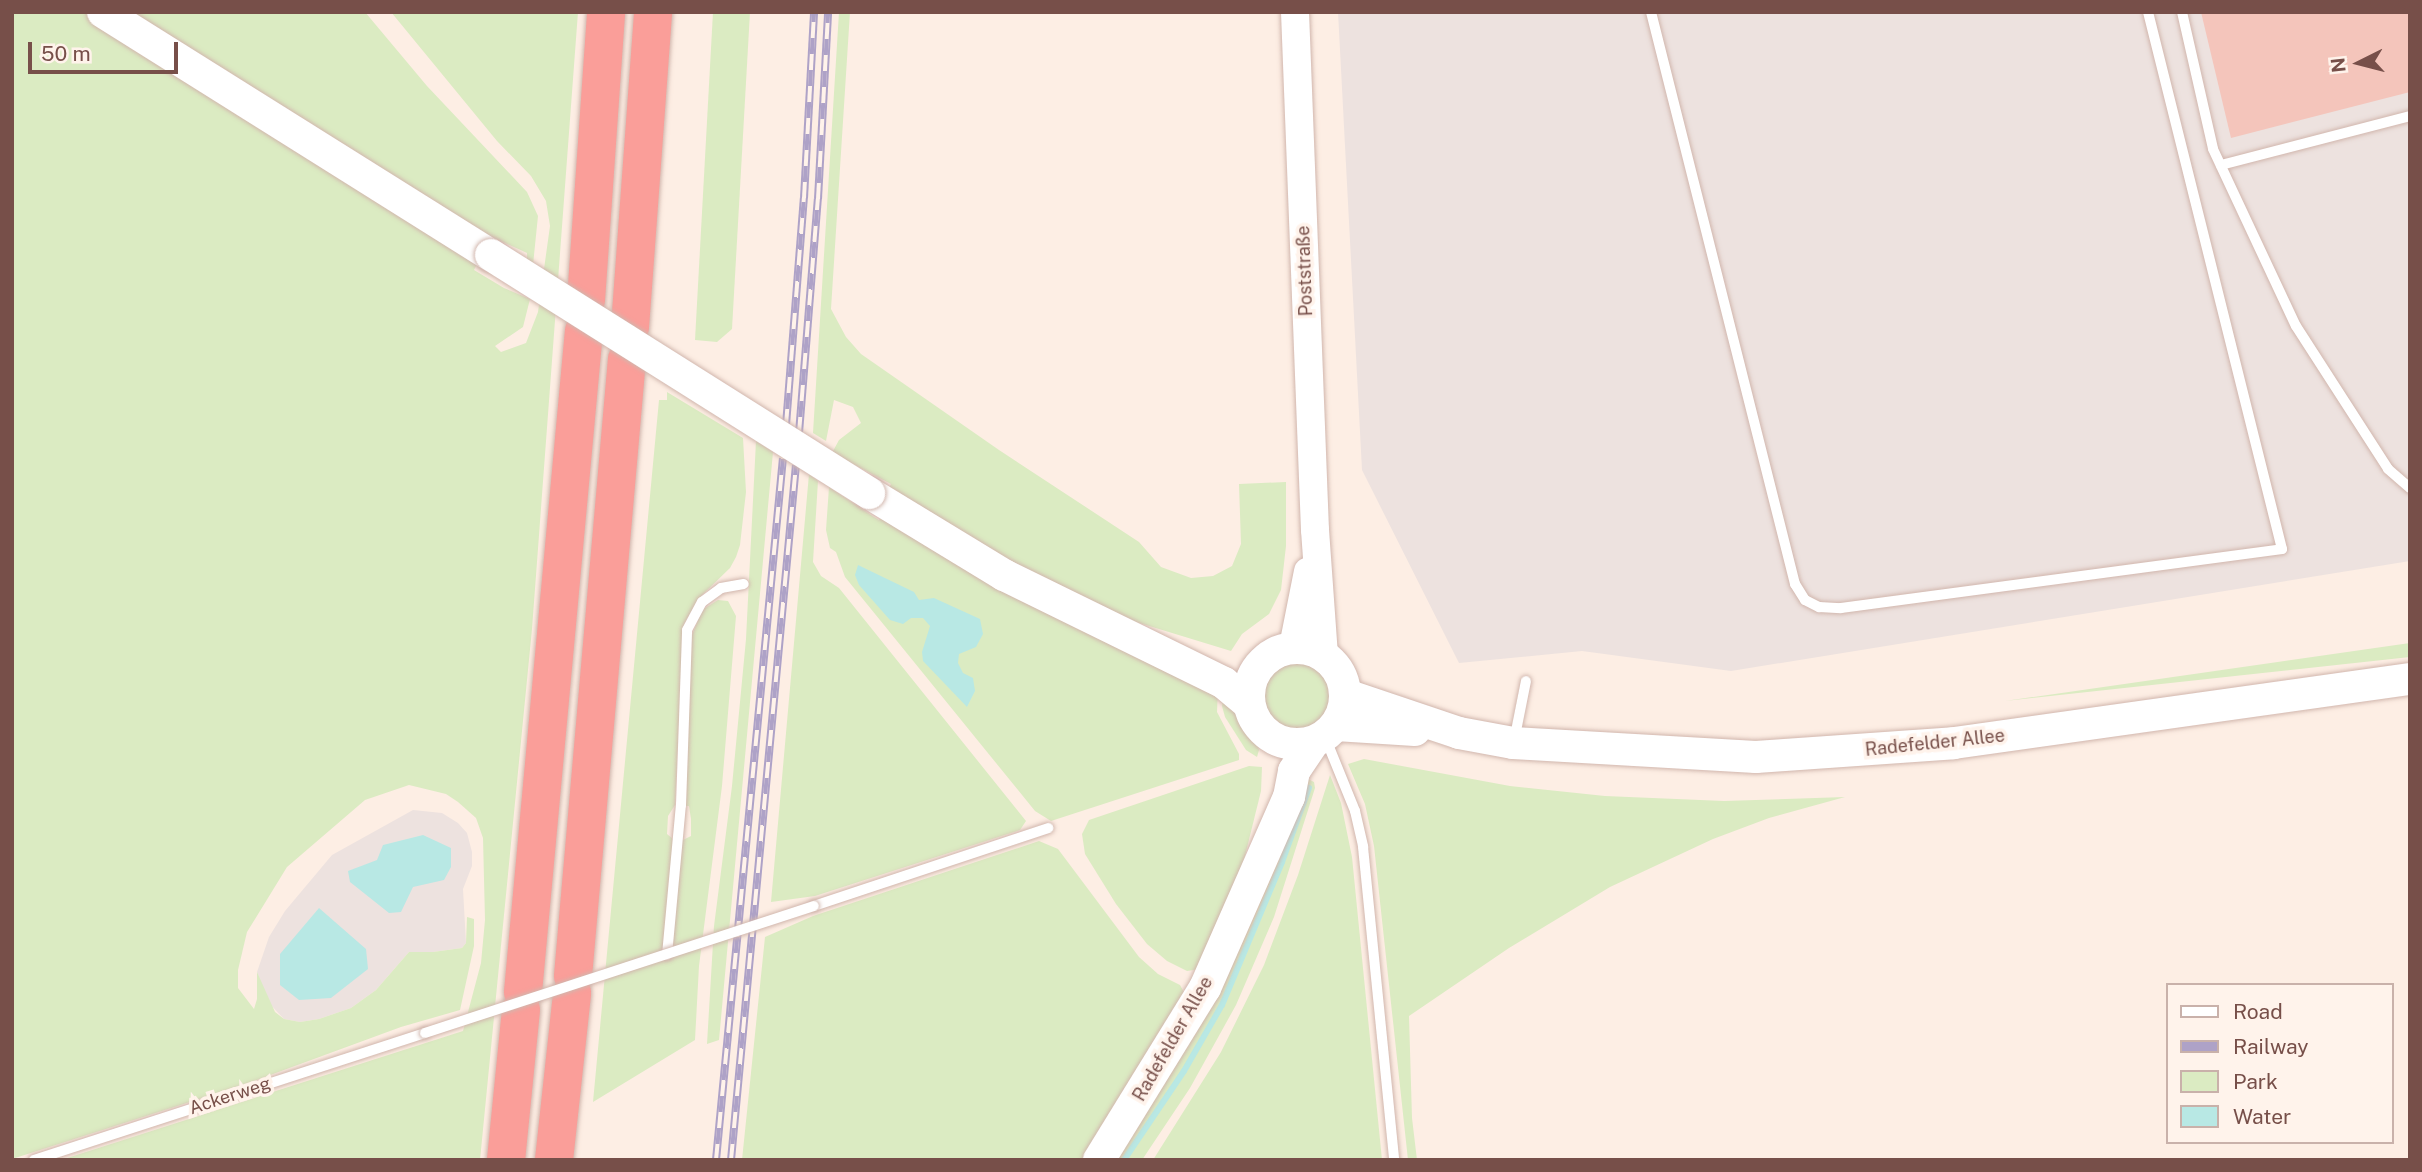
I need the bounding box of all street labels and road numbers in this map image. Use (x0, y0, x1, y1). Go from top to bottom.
street label: Poststraße (1293, 225, 1317, 317)
street label: Radefelder Allee (1864, 725, 2006, 761)
street label: Radefelder Allee (1129, 973, 1217, 1105)
street label: Ackerweg (186, 1073, 274, 1119)

